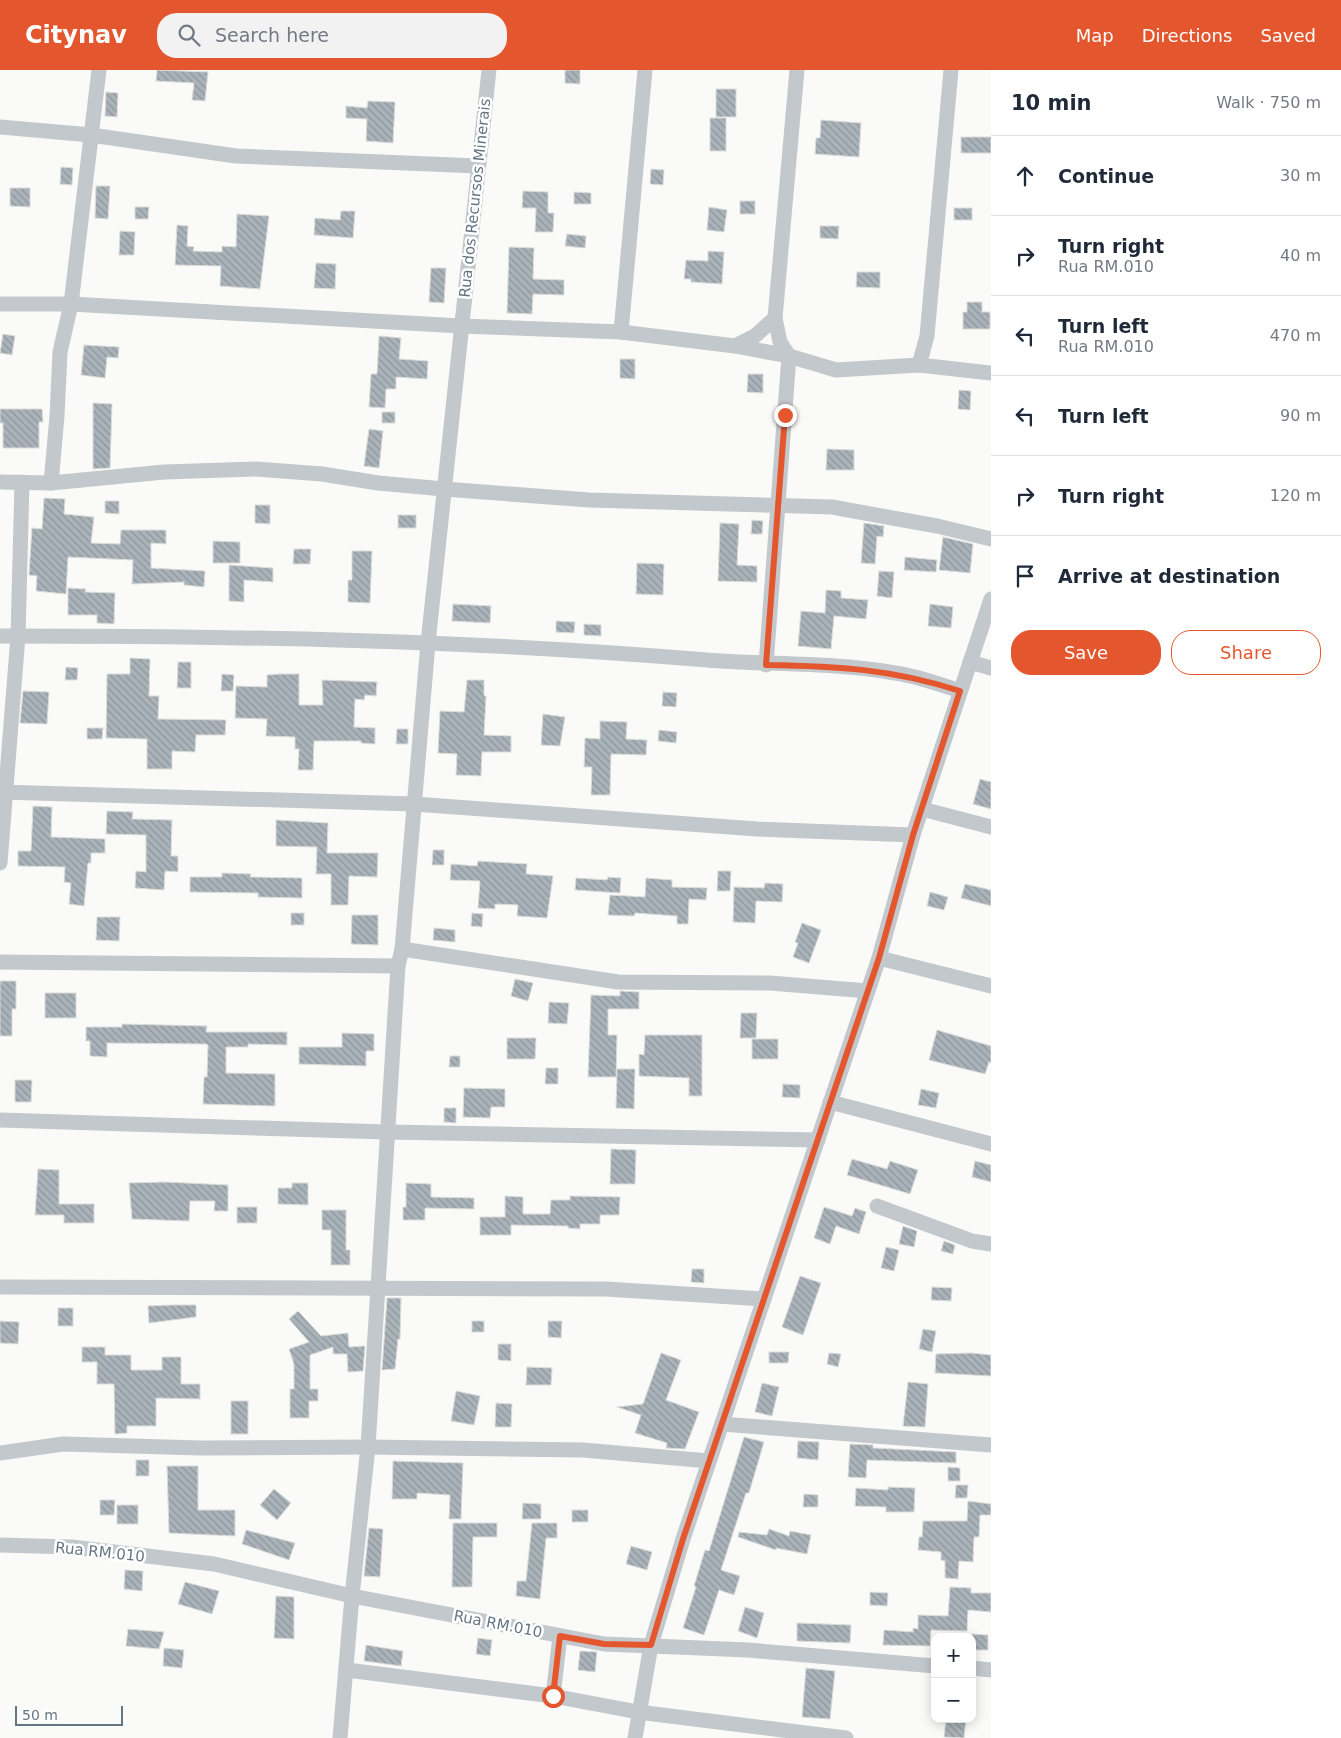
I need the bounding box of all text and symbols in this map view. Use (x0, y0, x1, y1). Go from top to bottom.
search box (157, 13, 507, 58)
text: Citynav (25, 21, 127, 49)
icon: search (175, 21, 203, 49)
text: Search here (215, 24, 329, 46)
text: Map (1076, 25, 1114, 46)
text: Directions (1142, 25, 1232, 46)
text: Saved (1260, 25, 1316, 46)
text: 10 min (1011, 91, 1092, 115)
text: Walk · 750 m (1216, 93, 1321, 112)
street label: Rua dos Recursos Minerais (456, 97, 494, 298)
icon: ahead (1011, 162, 1039, 190)
text: Continue (1058, 165, 1154, 187)
text: 30 m (1280, 166, 1321, 185)
text: Turn right (1058, 235, 1164, 257)
icon: right (1011, 242, 1039, 270)
text: 40 m (1280, 246, 1321, 265)
text: Rua RM.010 (1058, 257, 1154, 276)
text: Turn left (1058, 315, 1149, 337)
icon: left (1011, 322, 1039, 350)
text: 470 m (1270, 326, 1321, 345)
text: Rua RM.010 (1058, 337, 1154, 356)
icon: left (1011, 402, 1039, 430)
route end (774, 404, 797, 427)
text: Turn left (1058, 405, 1149, 427)
text: 90 m (1280, 406, 1321, 425)
icon: right (1011, 482, 1039, 510)
text: Turn right (1058, 485, 1164, 507)
text: 120 m (1270, 486, 1321, 505)
icon: arrive (1011, 562, 1039, 590)
text: Arrive at destination (1058, 565, 1280, 587)
button: Save (1011, 630, 1161, 675)
button: Share (1171, 630, 1321, 675)
street label: Rua RM.010 (54, 1538, 146, 1566)
street label: Rua RM.010 (452, 1607, 544, 1641)
map controls (931, 1633, 976, 1723)
button: + (931, 1633, 976, 1678)
button: − (931, 1678, 976, 1723)
route start (542, 1685, 565, 1708)
scale bar (15, 1703, 122, 1726)
text: 50 m (22, 1707, 58, 1723)

